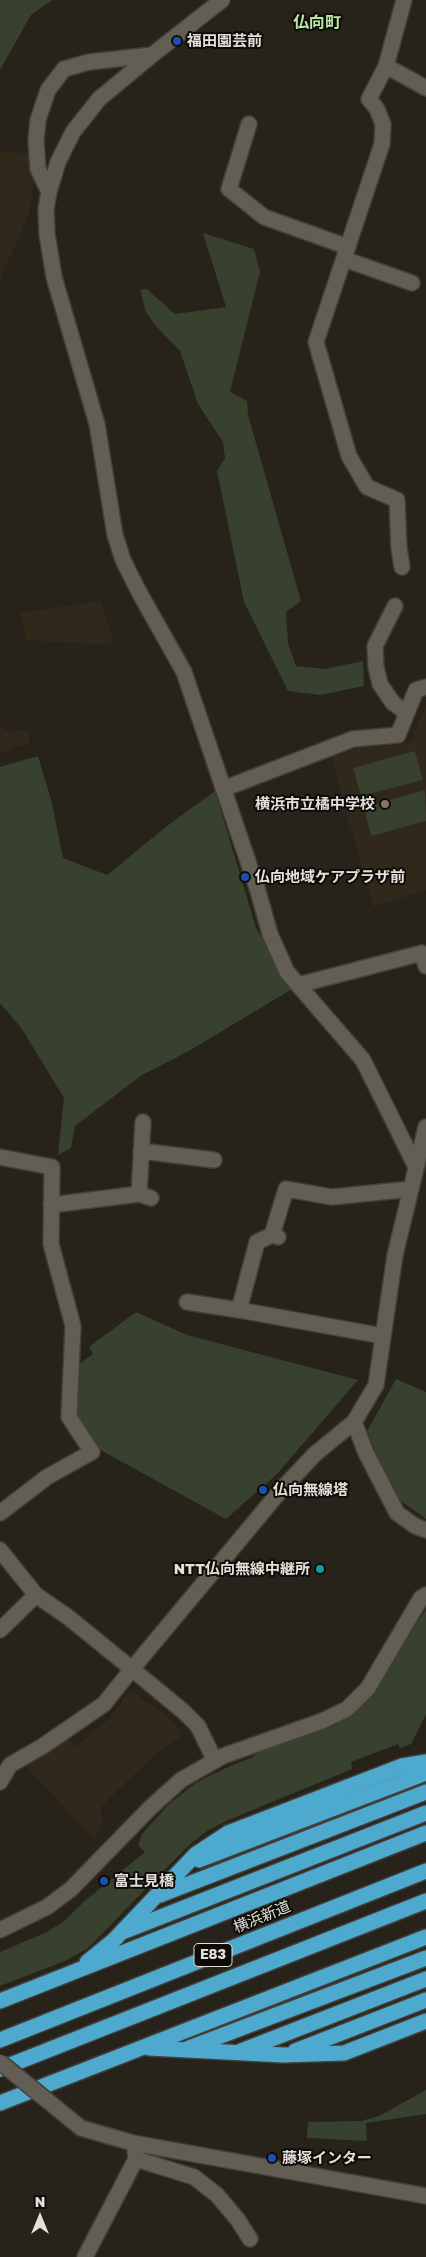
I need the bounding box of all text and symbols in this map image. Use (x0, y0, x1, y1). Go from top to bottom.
district label: 仏向町 (293, 13, 341, 33)
place label: 福田園芸前 (187, 32, 262, 50)
marker: 福田園芸前 (171, 35, 183, 47)
place label: 横浜市立橘中学校 (255, 795, 375, 813)
marker: 横浜市立橘中学校 (379, 798, 391, 810)
place label: 仏向地域ケアプラザ前 (255, 868, 405, 886)
marker: 仏向地域ケアプラザ前 (239, 871, 251, 883)
place label: 仏向無線塔 (273, 1481, 348, 1499)
marker: 仏向無線塔 (257, 1484, 269, 1496)
place label: NTT仏向無線中継所 (174, 1560, 310, 1578)
marker: NTT仏向無線中継所 (314, 1563, 326, 1575)
place label: 富士見橋 (114, 1872, 174, 1890)
marker: 富士見橋 (98, 1875, 110, 1887)
street label: 横浜新道 (231, 1897, 293, 1937)
road number: E83 (194, 1944, 232, 1966)
place label: 藤塚インター (282, 2149, 372, 2167)
marker: 藤塚インター (266, 2152, 278, 2164)
north arrow (15, 2192, 65, 2242)
text: N (35, 2193, 45, 2210)

